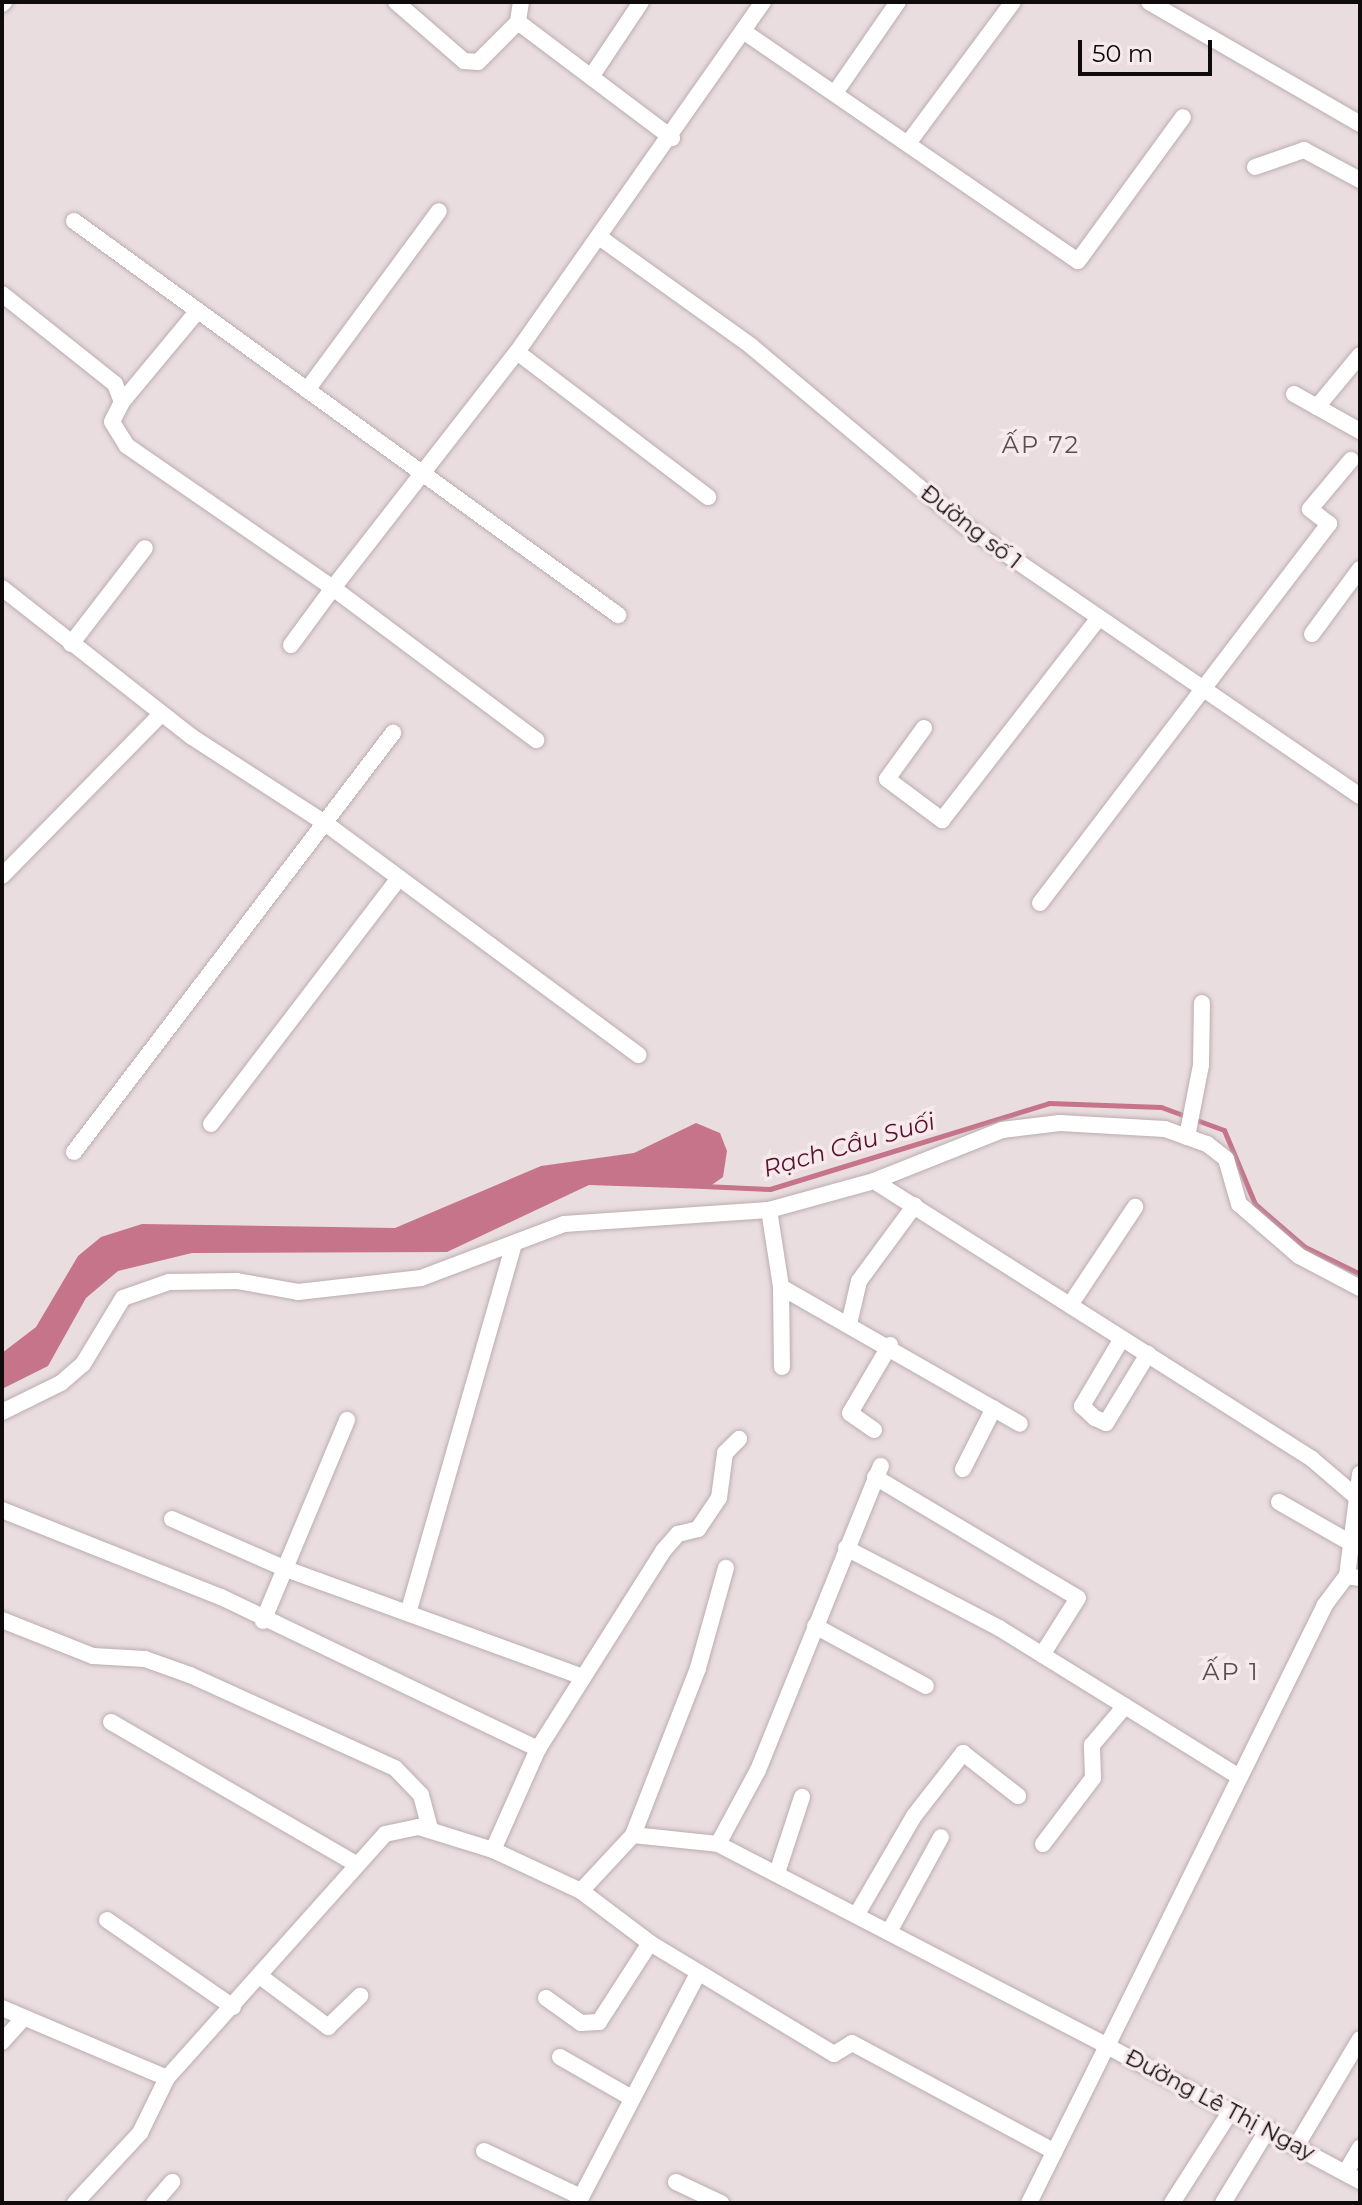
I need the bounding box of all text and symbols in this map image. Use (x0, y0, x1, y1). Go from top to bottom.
scale bar (1082, 24, 1216, 74)
text: 50 m (1092, 39, 1153, 68)
district label: ẤP 72 (1002, 431, 1080, 459)
street label: Đường số 1 (915, 480, 1027, 574)
water label: Rạch Cầu Suối (760, 1107, 938, 1183)
district label: ẤP 1 (1202, 1658, 1260, 1686)
street label: Đường Lê Thị Ngay (1121, 2044, 1319, 2166)

